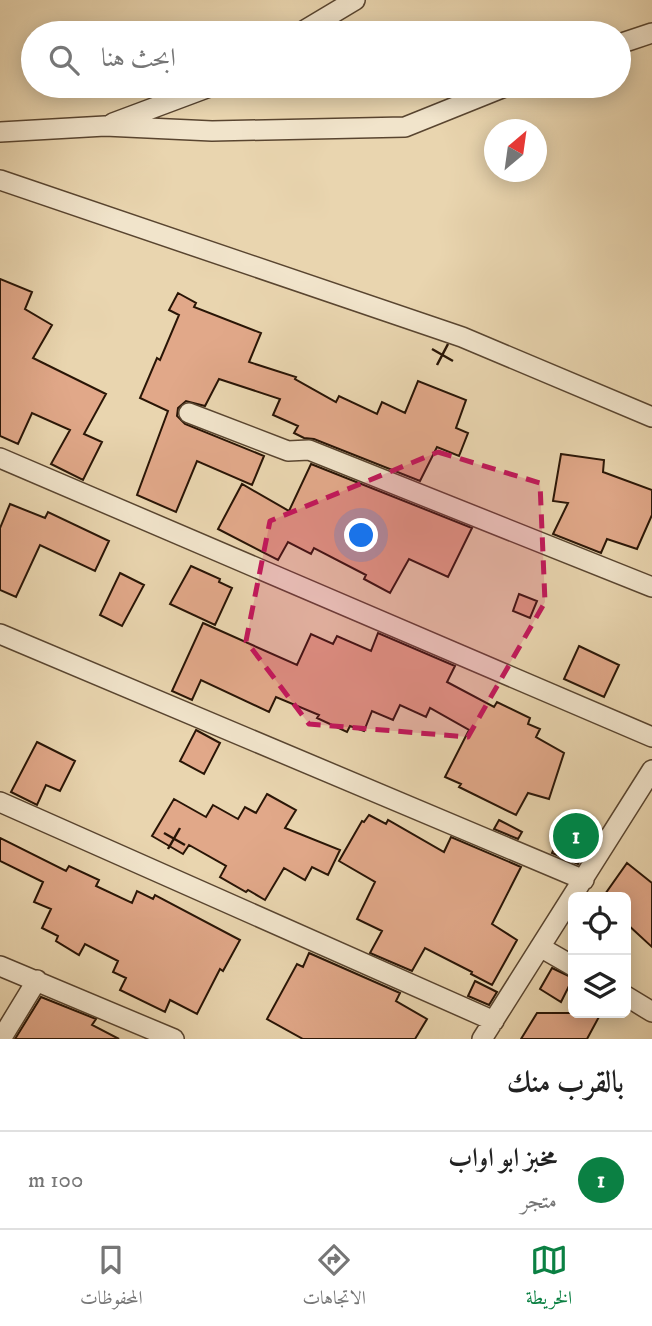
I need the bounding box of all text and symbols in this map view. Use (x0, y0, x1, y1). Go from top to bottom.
search box (21, 21, 631, 98)
icon: search (45, 41, 83, 79)
text: ابحث هنا (101, 42, 176, 75)
north arrow (484, 119, 547, 182)
your location (344, 518, 378, 552)
pin: 1 (553, 810, 599, 862)
map controls (568, 892, 631, 1018)
button: locate (568, 892, 631, 955)
button: layers (568, 955, 631, 1018)
text: بالقرب منك (507, 1065, 624, 1102)
text: مخبز ابو اواب (448, 1142, 557, 1175)
text: 100 m (28, 1166, 83, 1195)
text: 1 (597, 1166, 605, 1195)
text: متجر (521, 1187, 557, 1216)
tab: المحفوظات (80, 1241, 143, 1316)
tab: الاتجاهات (303, 1241, 366, 1316)
tab: الخريطة (526, 1241, 572, 1316)

